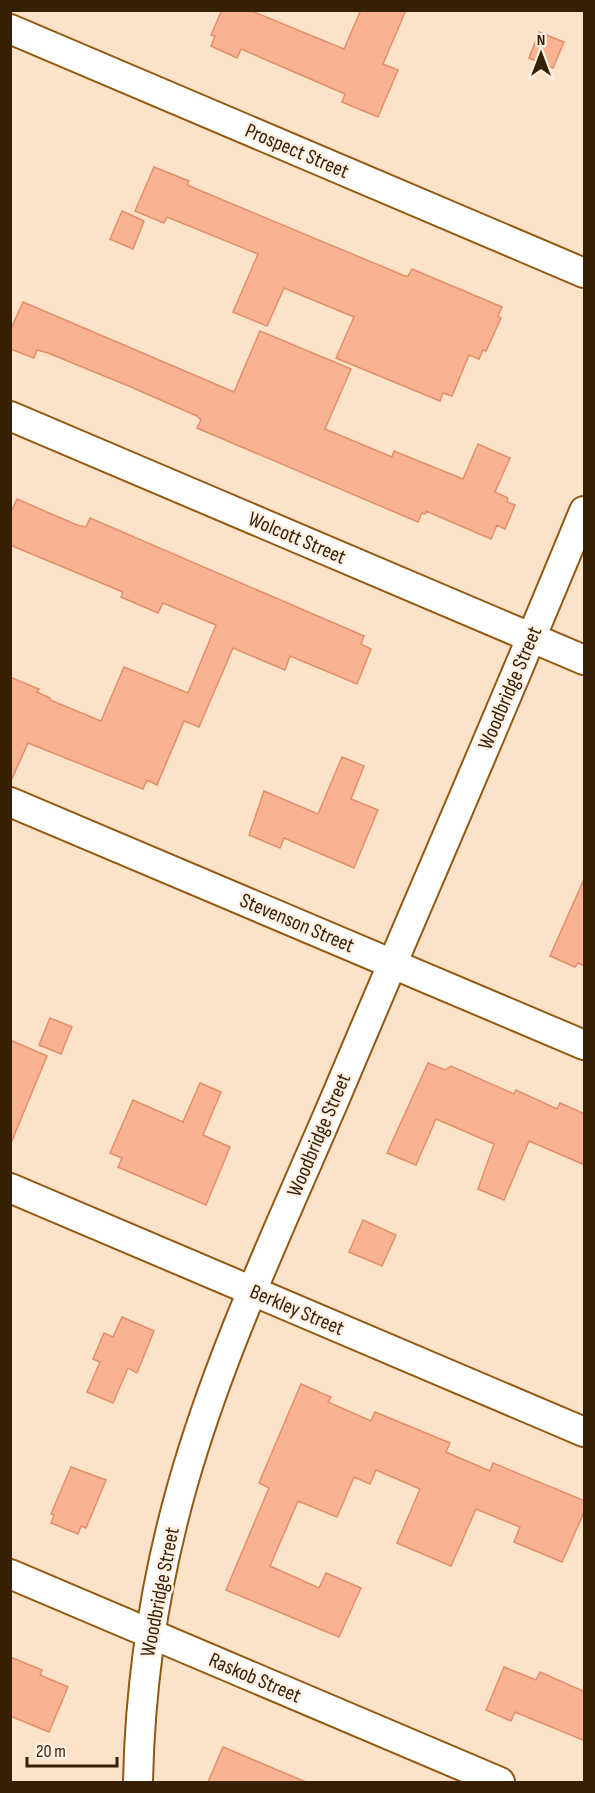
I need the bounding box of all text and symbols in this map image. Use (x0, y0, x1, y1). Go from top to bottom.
north arrow (511, 24, 571, 84)
text: N (537, 31, 545, 50)
street label: Prospect Street (241, 118, 353, 184)
street label: Wolcott Street (245, 506, 349, 570)
street label: Woodbridge Street (473, 623, 547, 753)
street label: Stevenson Street (236, 888, 358, 958)
street label: Woodbridge Street (282, 1070, 356, 1200)
street label: Berkley Street (246, 1279, 348, 1341)
street label: Woodbridge Street (135, 1525, 185, 1659)
street label: Raskob Street (205, 1647, 305, 1709)
scale bar (27, 1730, 117, 1768)
text: 20 m (36, 1741, 66, 1762)

